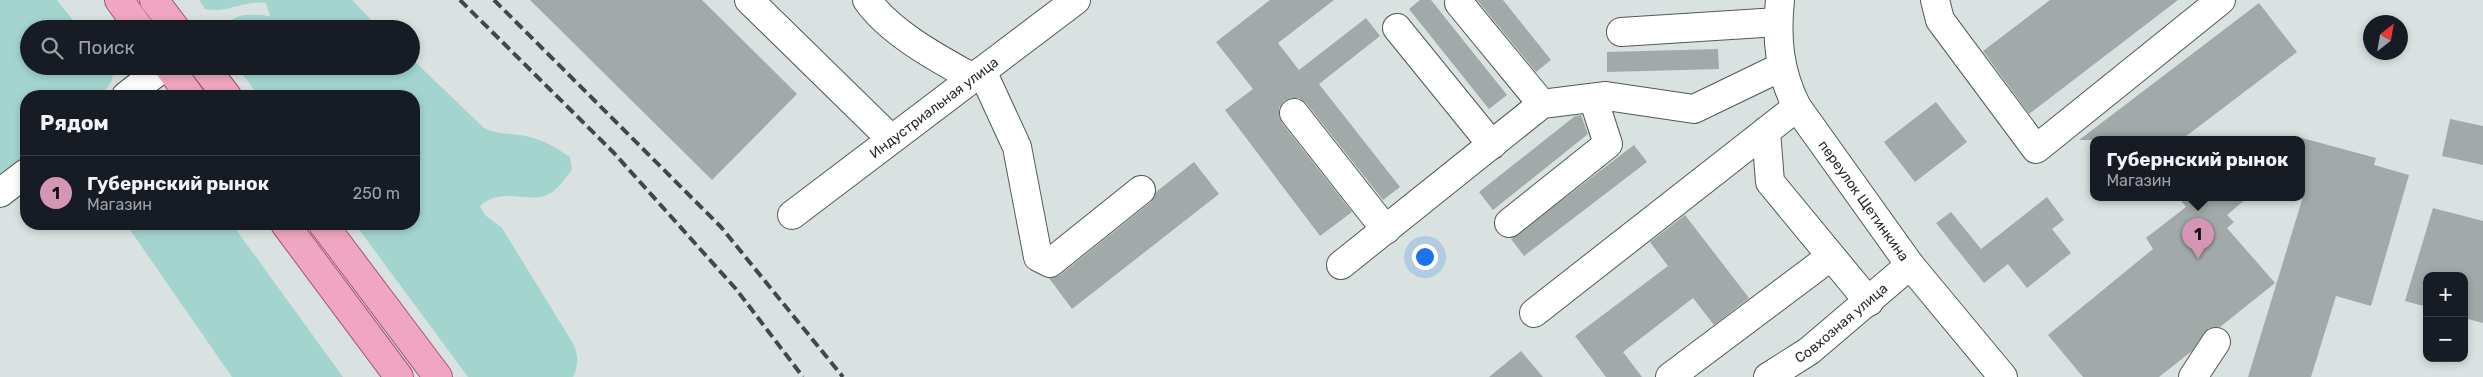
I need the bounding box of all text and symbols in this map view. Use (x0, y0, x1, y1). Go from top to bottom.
north arrow (2363, 15, 2408, 60)
search box (20, 20, 420, 75)
icon: search (38, 34, 66, 62)
text: Поиск (78, 36, 135, 59)
street label: Индустриальная улица (866, 53, 1002, 162)
text: Рядом (40, 110, 109, 135)
popup (2090, 136, 2305, 201)
street label: переулок Щетинкина (1815, 137, 1913, 264)
text: Губернский рынок (2106, 148, 2289, 171)
text: Магазин (2106, 171, 2171, 190)
text: Губернский рынок (87, 172, 269, 195)
text: 1 (52, 184, 60, 203)
text: 250 m (353, 184, 400, 203)
text: Магазин (87, 195, 152, 214)
pin: 1 (2182, 218, 2214, 259)
your location (1412, 244, 1438, 270)
map controls (2423, 272, 2468, 362)
button: + (2423, 272, 2468, 317)
street label: Совхозная улица (1791, 280, 1891, 366)
button: − (2423, 317, 2468, 362)

